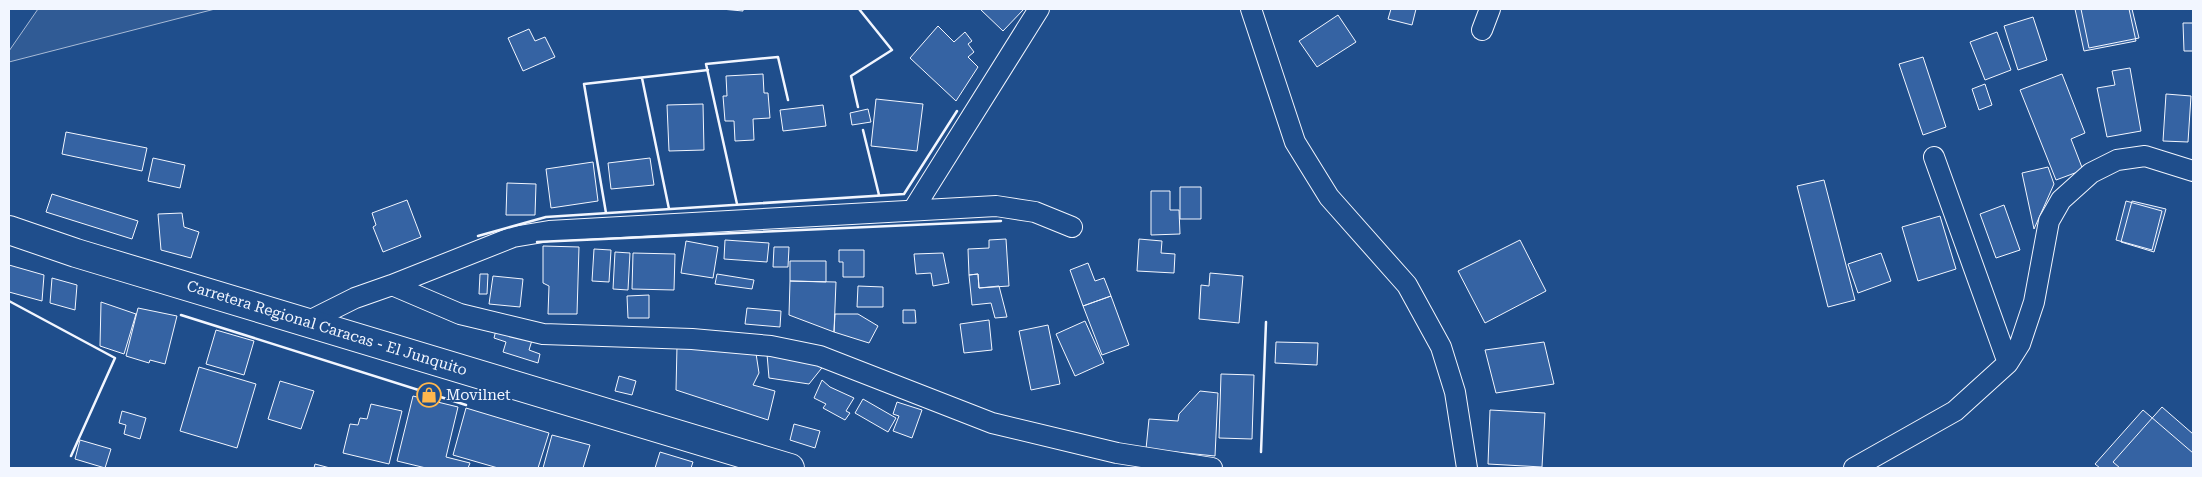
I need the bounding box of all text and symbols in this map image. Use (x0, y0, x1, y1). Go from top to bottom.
street label: Carretera Regional Caracas - El Junquito (185, 277, 469, 379)
shop icon: Movilnet (416, 382, 442, 408)
place label: Movilnet (446, 386, 511, 404)

